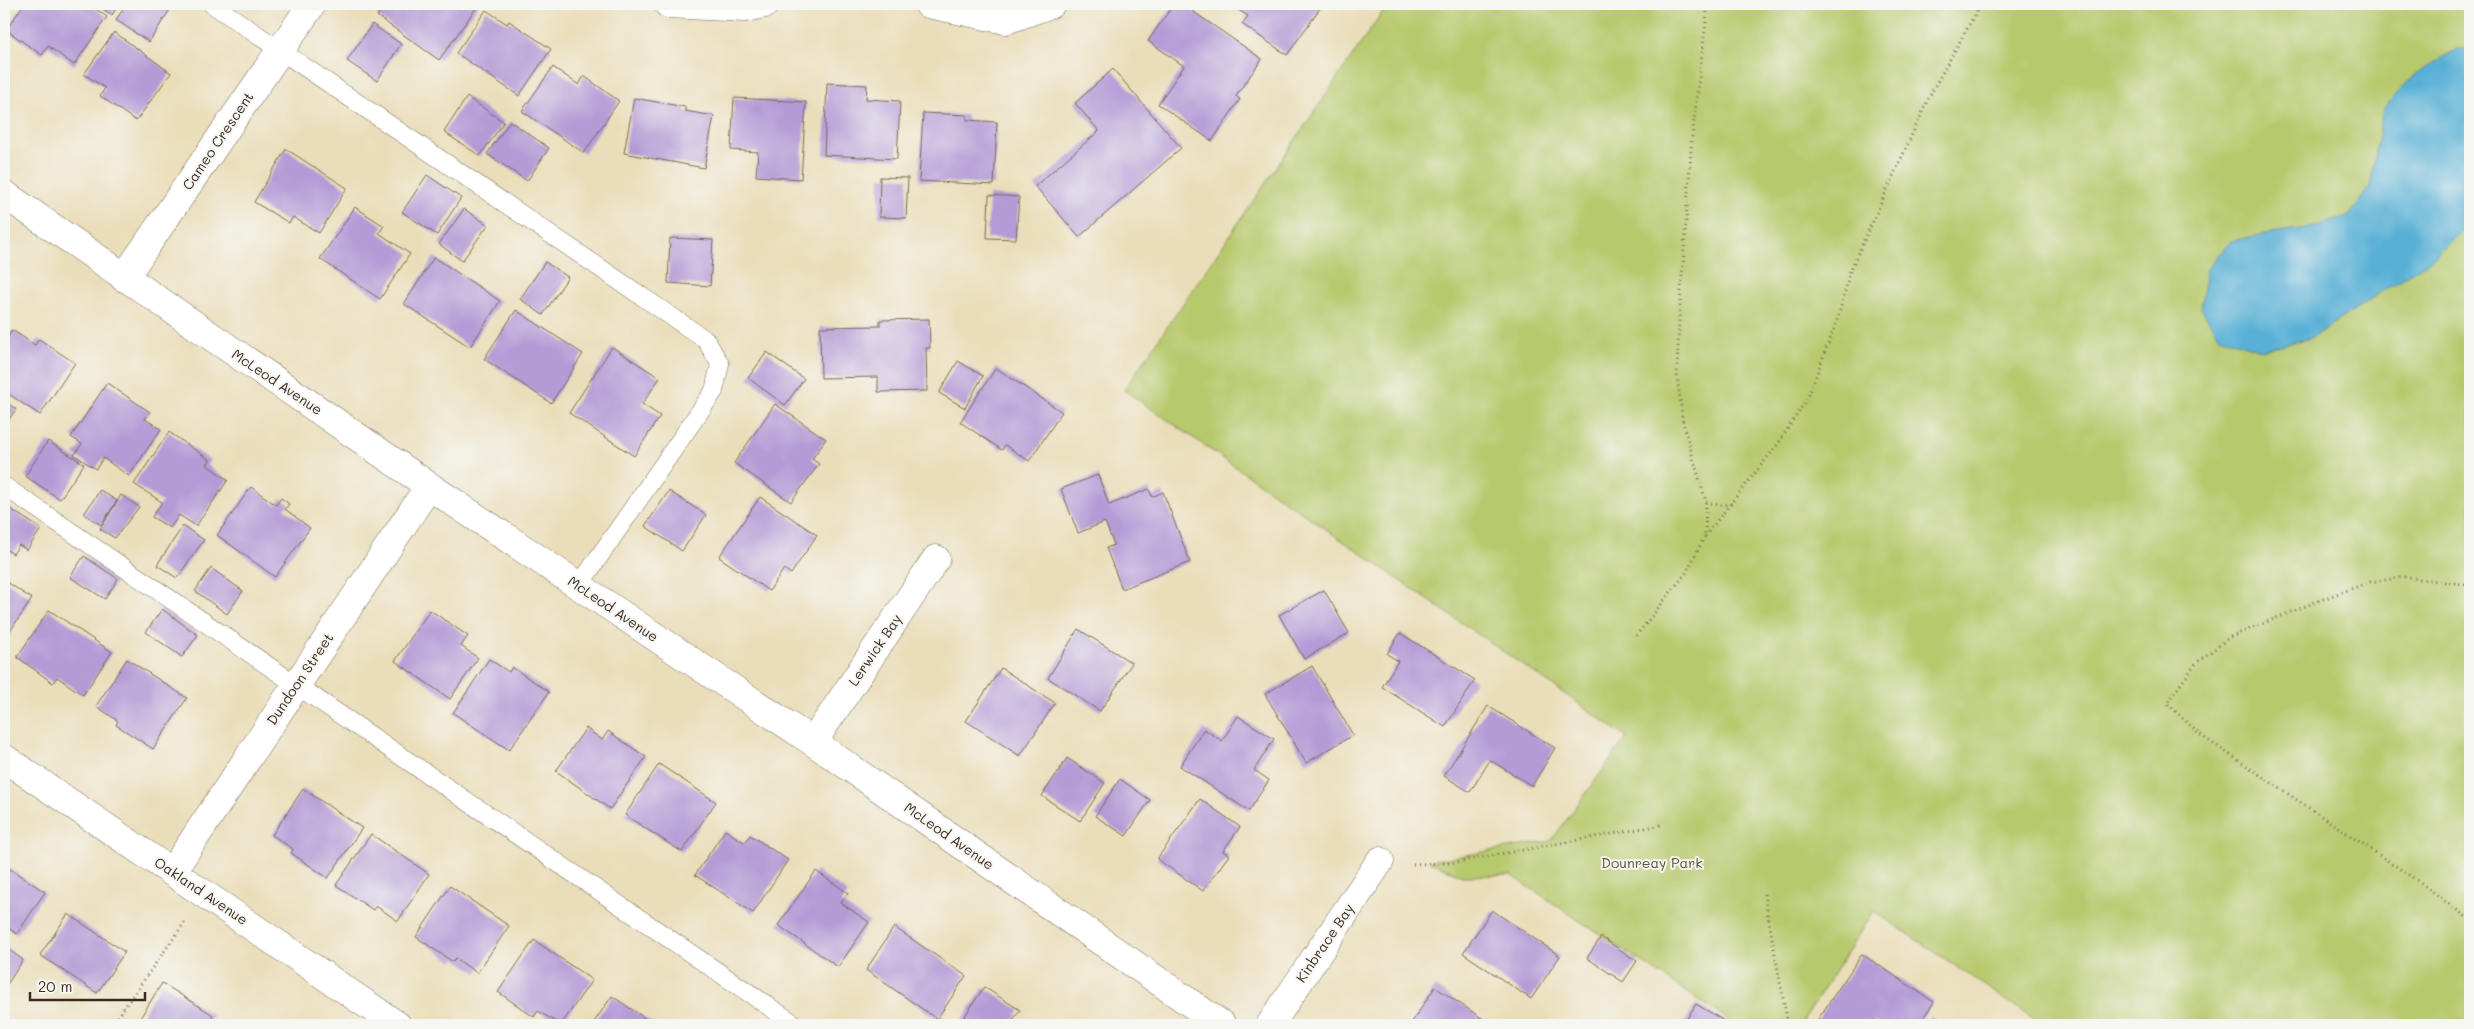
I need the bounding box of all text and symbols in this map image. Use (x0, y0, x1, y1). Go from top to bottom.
street label: Cameo Crescent (178, 88, 258, 194)
street label: McLeod Avenue (228, 344, 326, 419)
street label: McLeod Avenue (564, 571, 662, 646)
street label: Lerwick Bay (843, 610, 906, 689)
street label: Dundoon Street (262, 629, 337, 729)
street label: McLeod Avenue (901, 798, 998, 874)
street label: Oakland Avenue (151, 852, 252, 929)
park label: Dounreay Park (1601, 853, 1703, 872)
street label: Kinbrace Bay (1291, 900, 1358, 986)
scale bar (30, 969, 145, 1001)
text: 20 m (38, 976, 72, 996)

